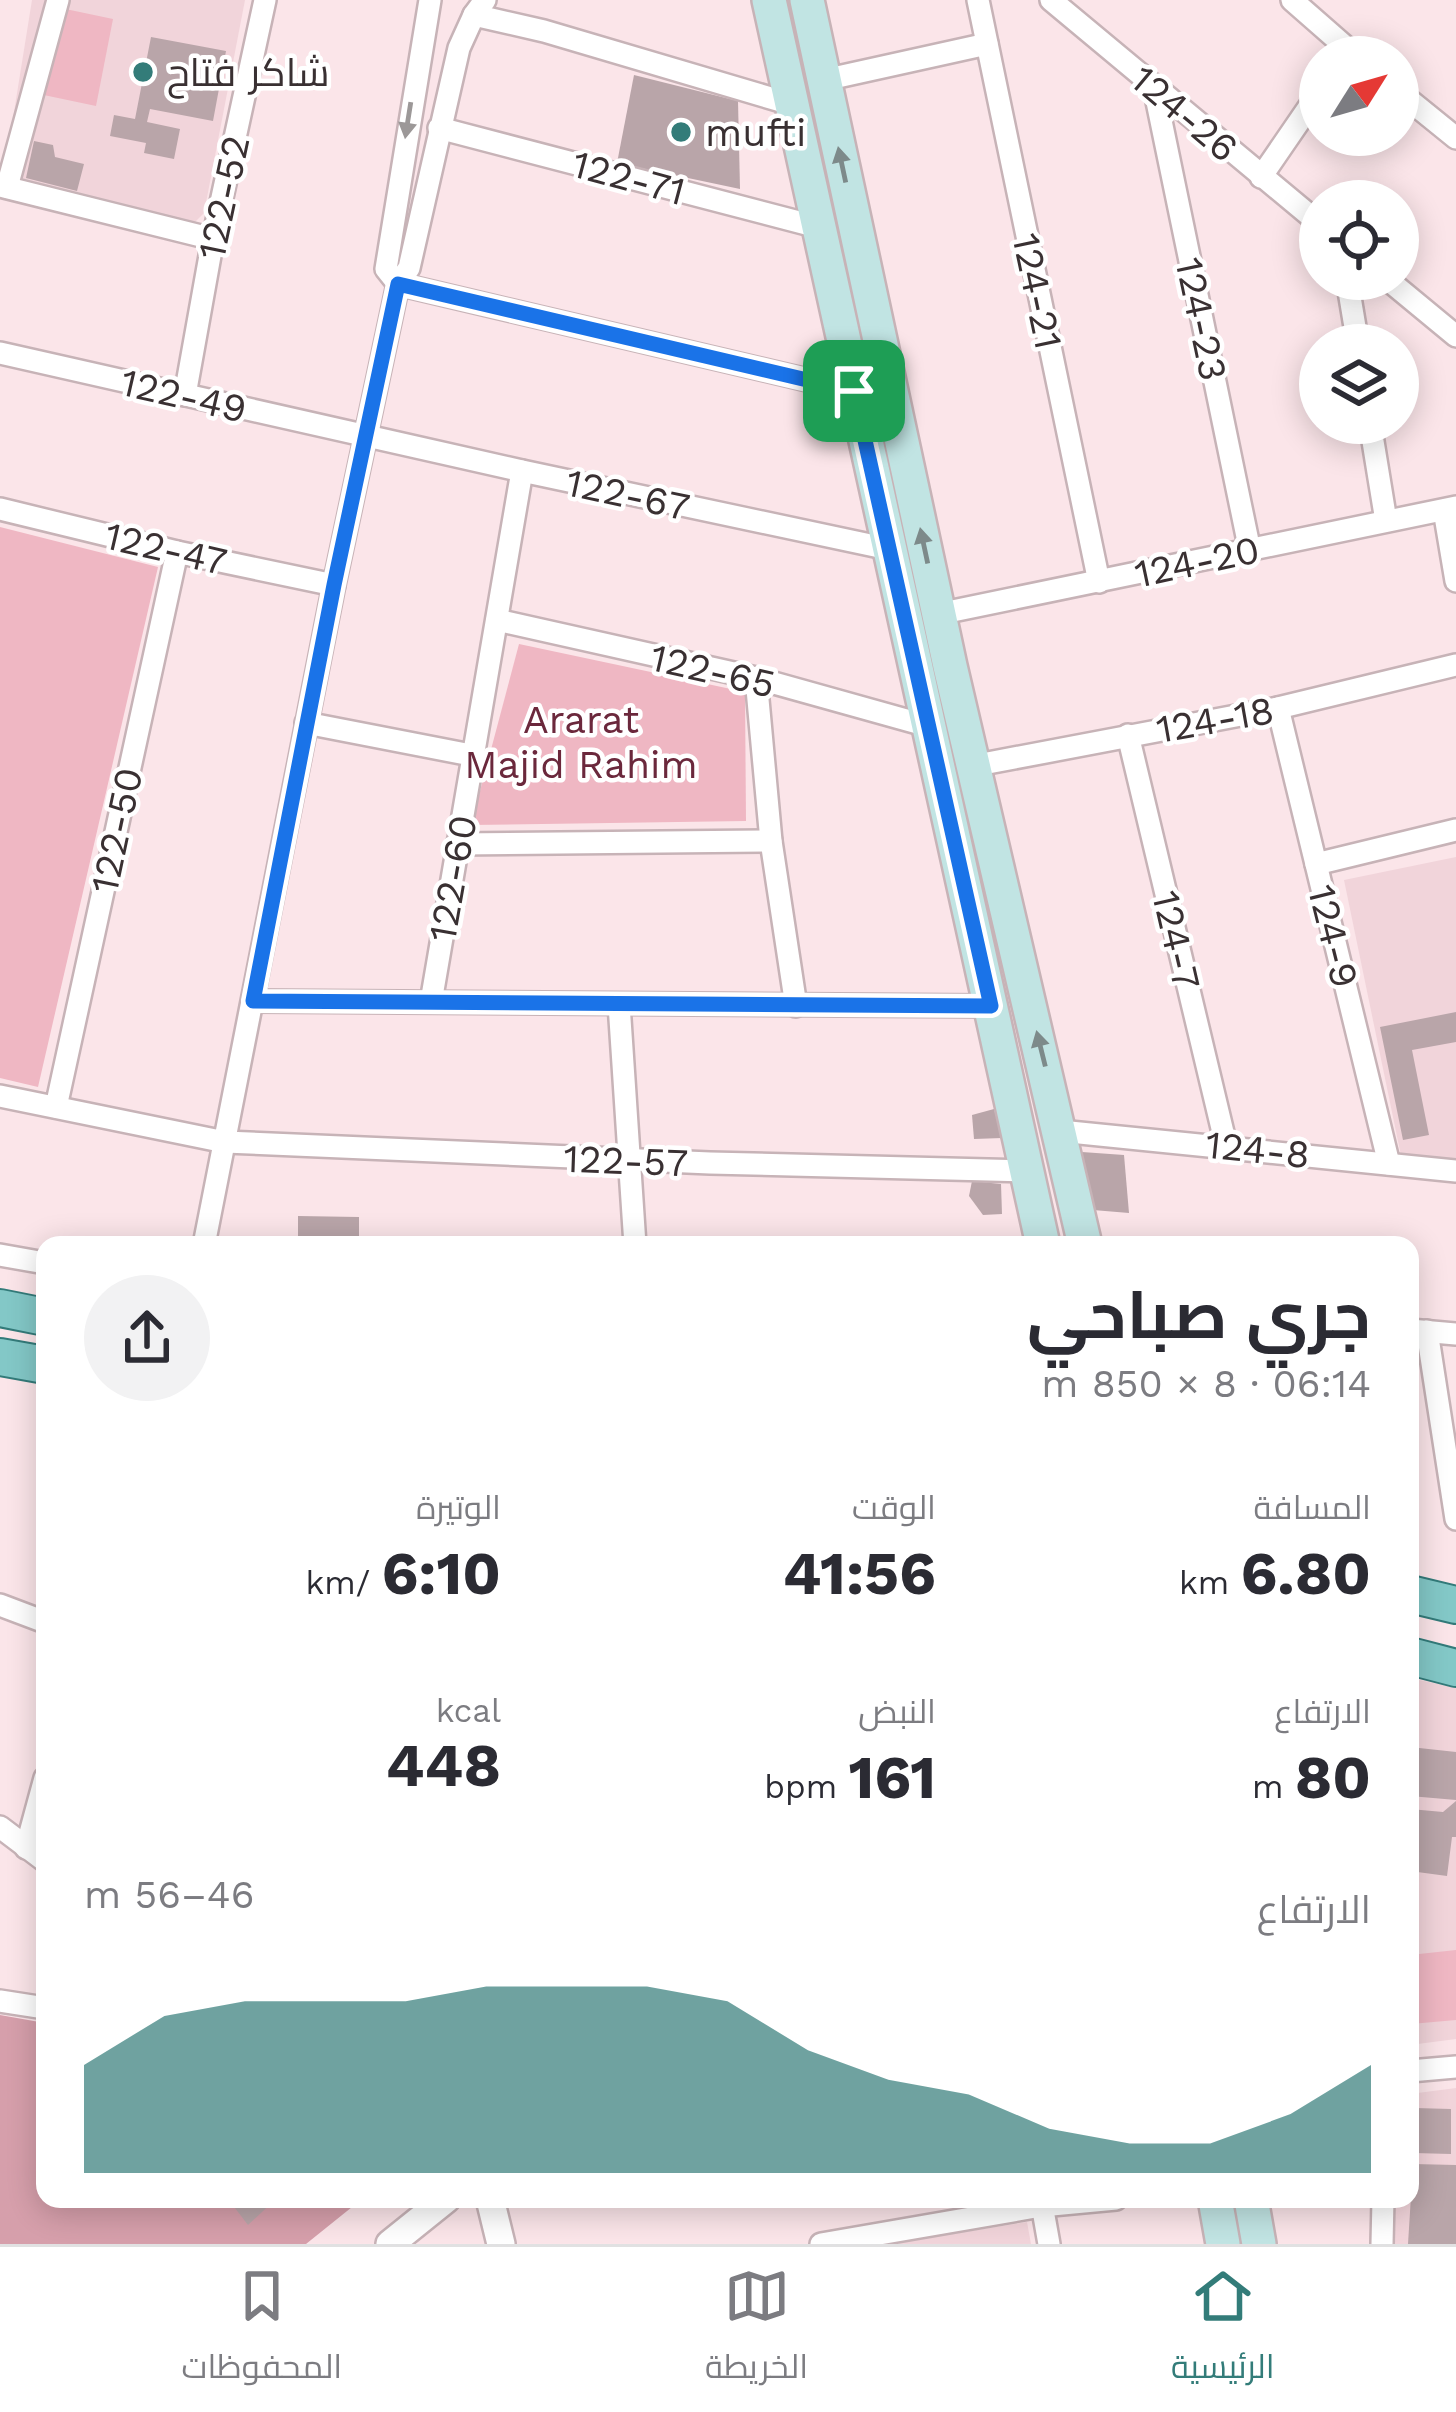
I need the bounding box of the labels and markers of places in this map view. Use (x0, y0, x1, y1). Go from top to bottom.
place label: شاكر فتاح (167, 50, 329, 99)
marker: شاكر فتاح (130, 59, 156, 85)
place label: mufti (705, 110, 806, 155)
marker: mufti (668, 119, 694, 145)
pin (803, 340, 905, 442)

